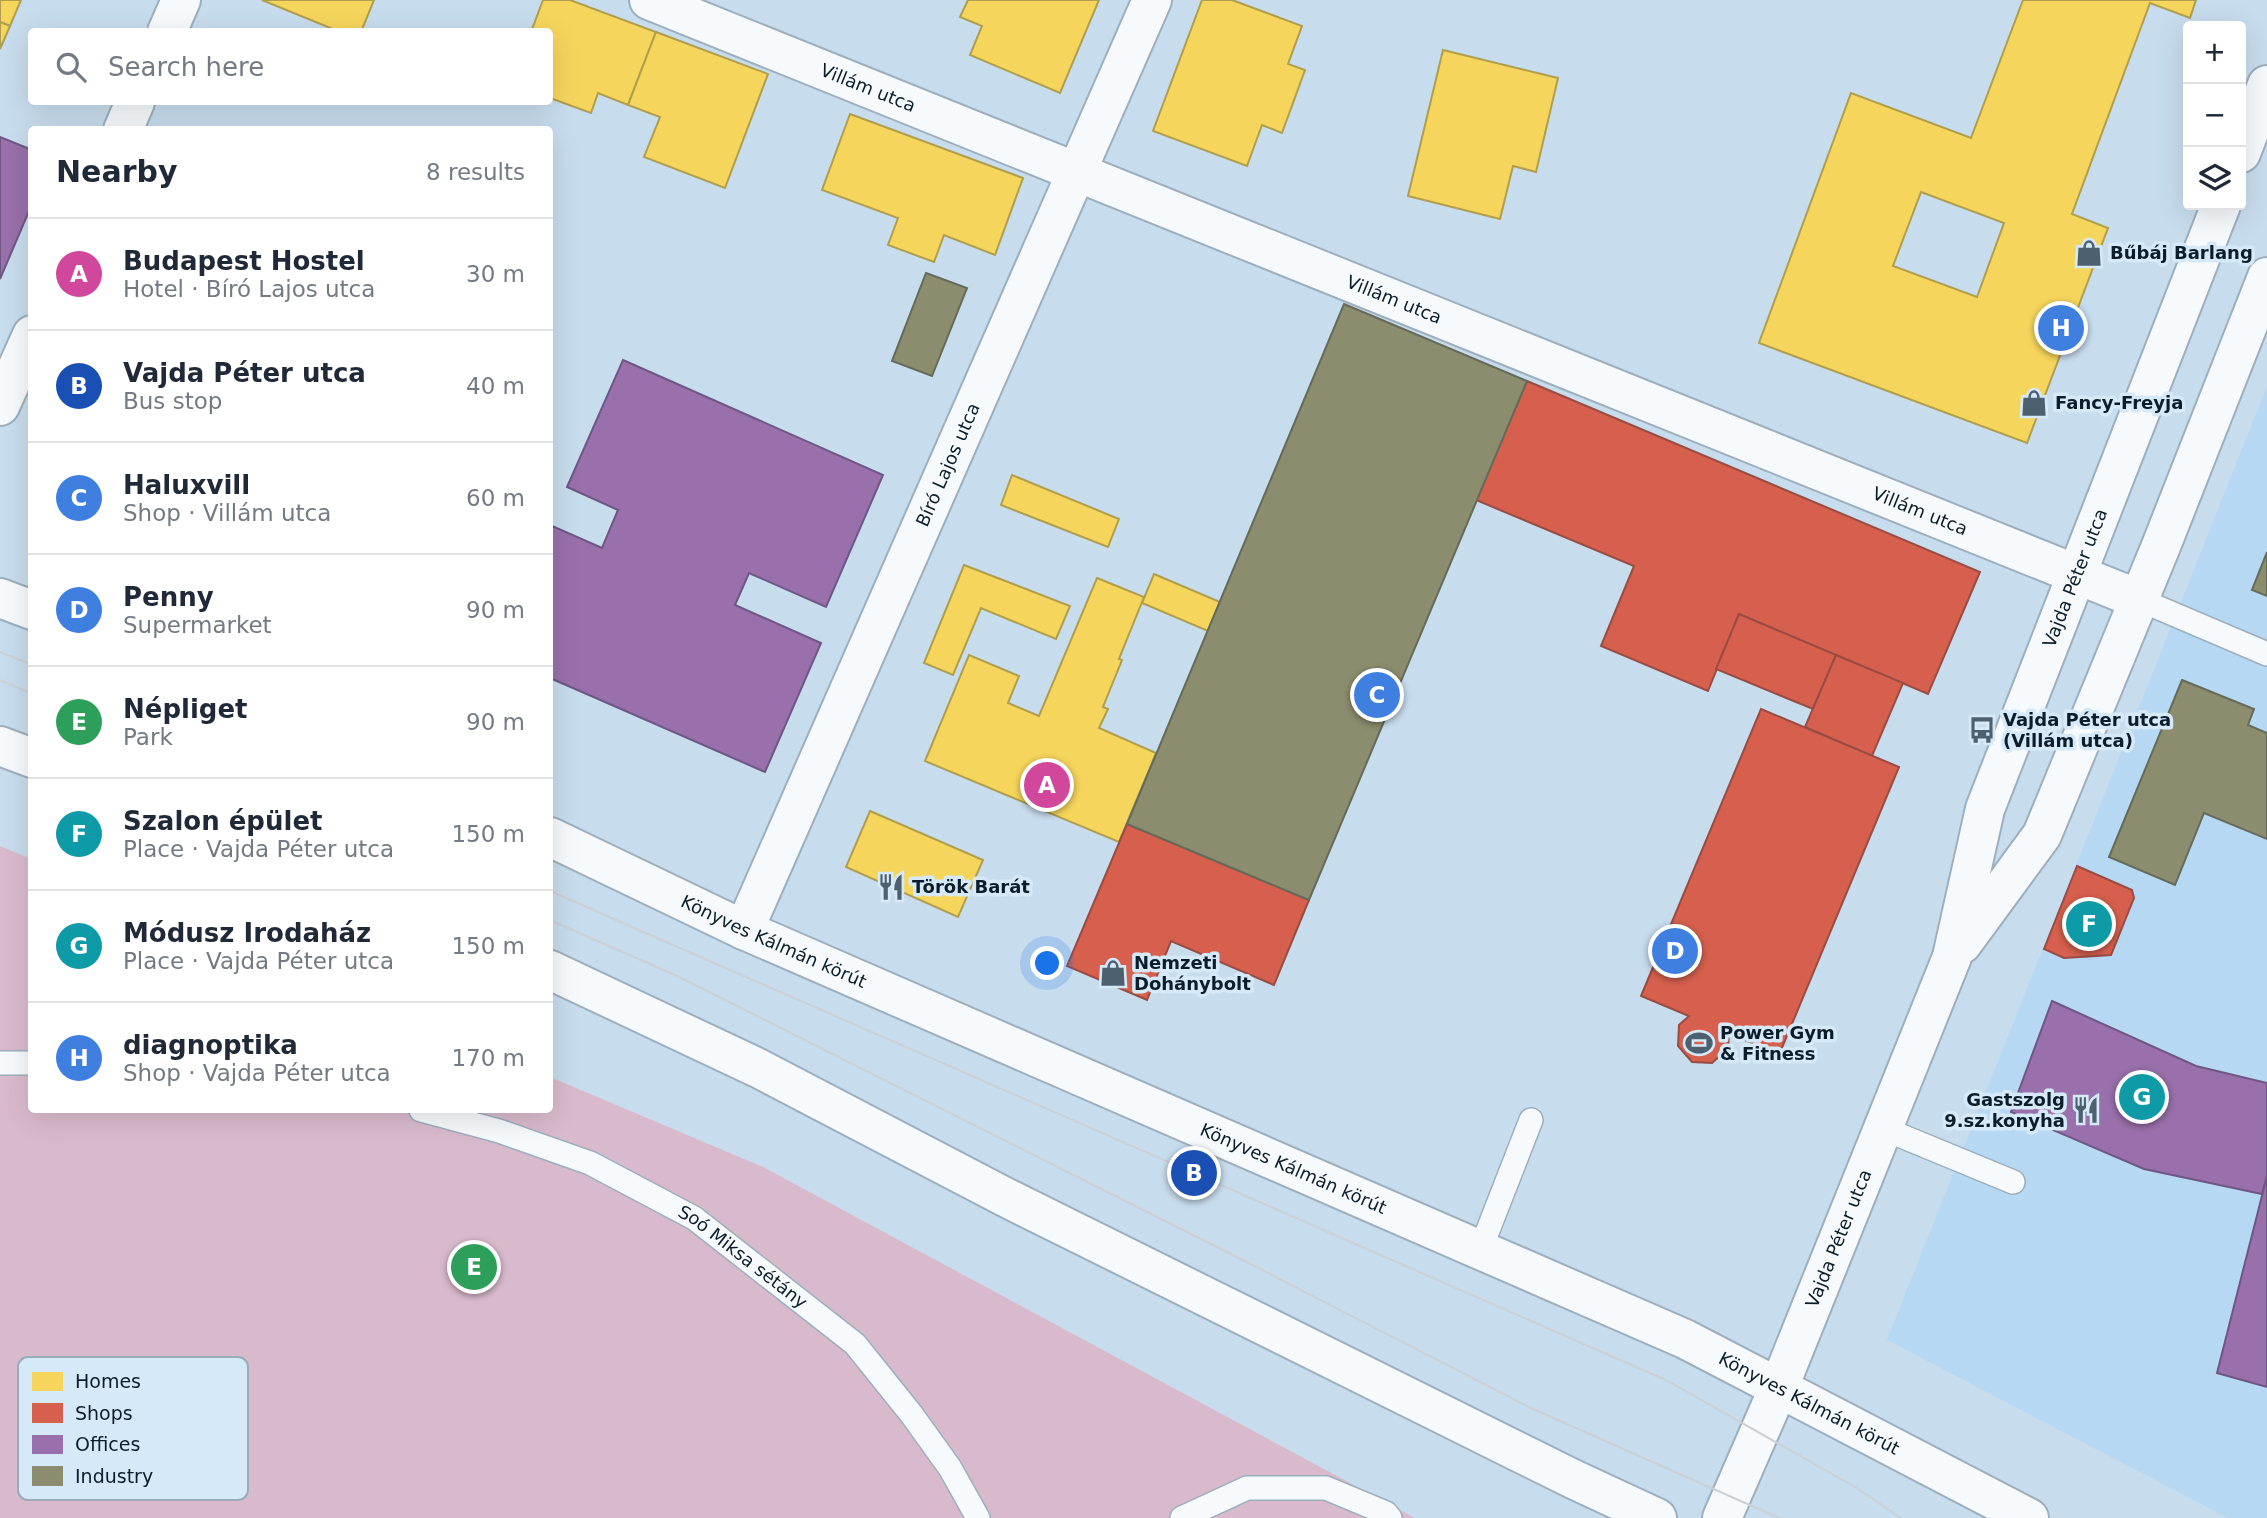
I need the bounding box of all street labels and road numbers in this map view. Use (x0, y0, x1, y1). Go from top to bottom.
street label: Villám utca (818, 59, 919, 116)
street label: Villám utca (1344, 271, 1445, 328)
street label: Bíró Lajos utca (911, 400, 984, 530)
street label: Villám utca (1870, 482, 1971, 539)
street label: Vajda Péter utca (2038, 505, 2111, 650)
street label: Könyves Kálmán körút (678, 890, 870, 992)
street label: Könyves Kálmán körút (1197, 1119, 1390, 1218)
street label: Vajda Péter utca (1801, 1166, 1876, 1310)
street label: Soó Miksa sétány (675, 1201, 812, 1313)
street label: Könyves Kálmán körút (1715, 1347, 1903, 1459)

